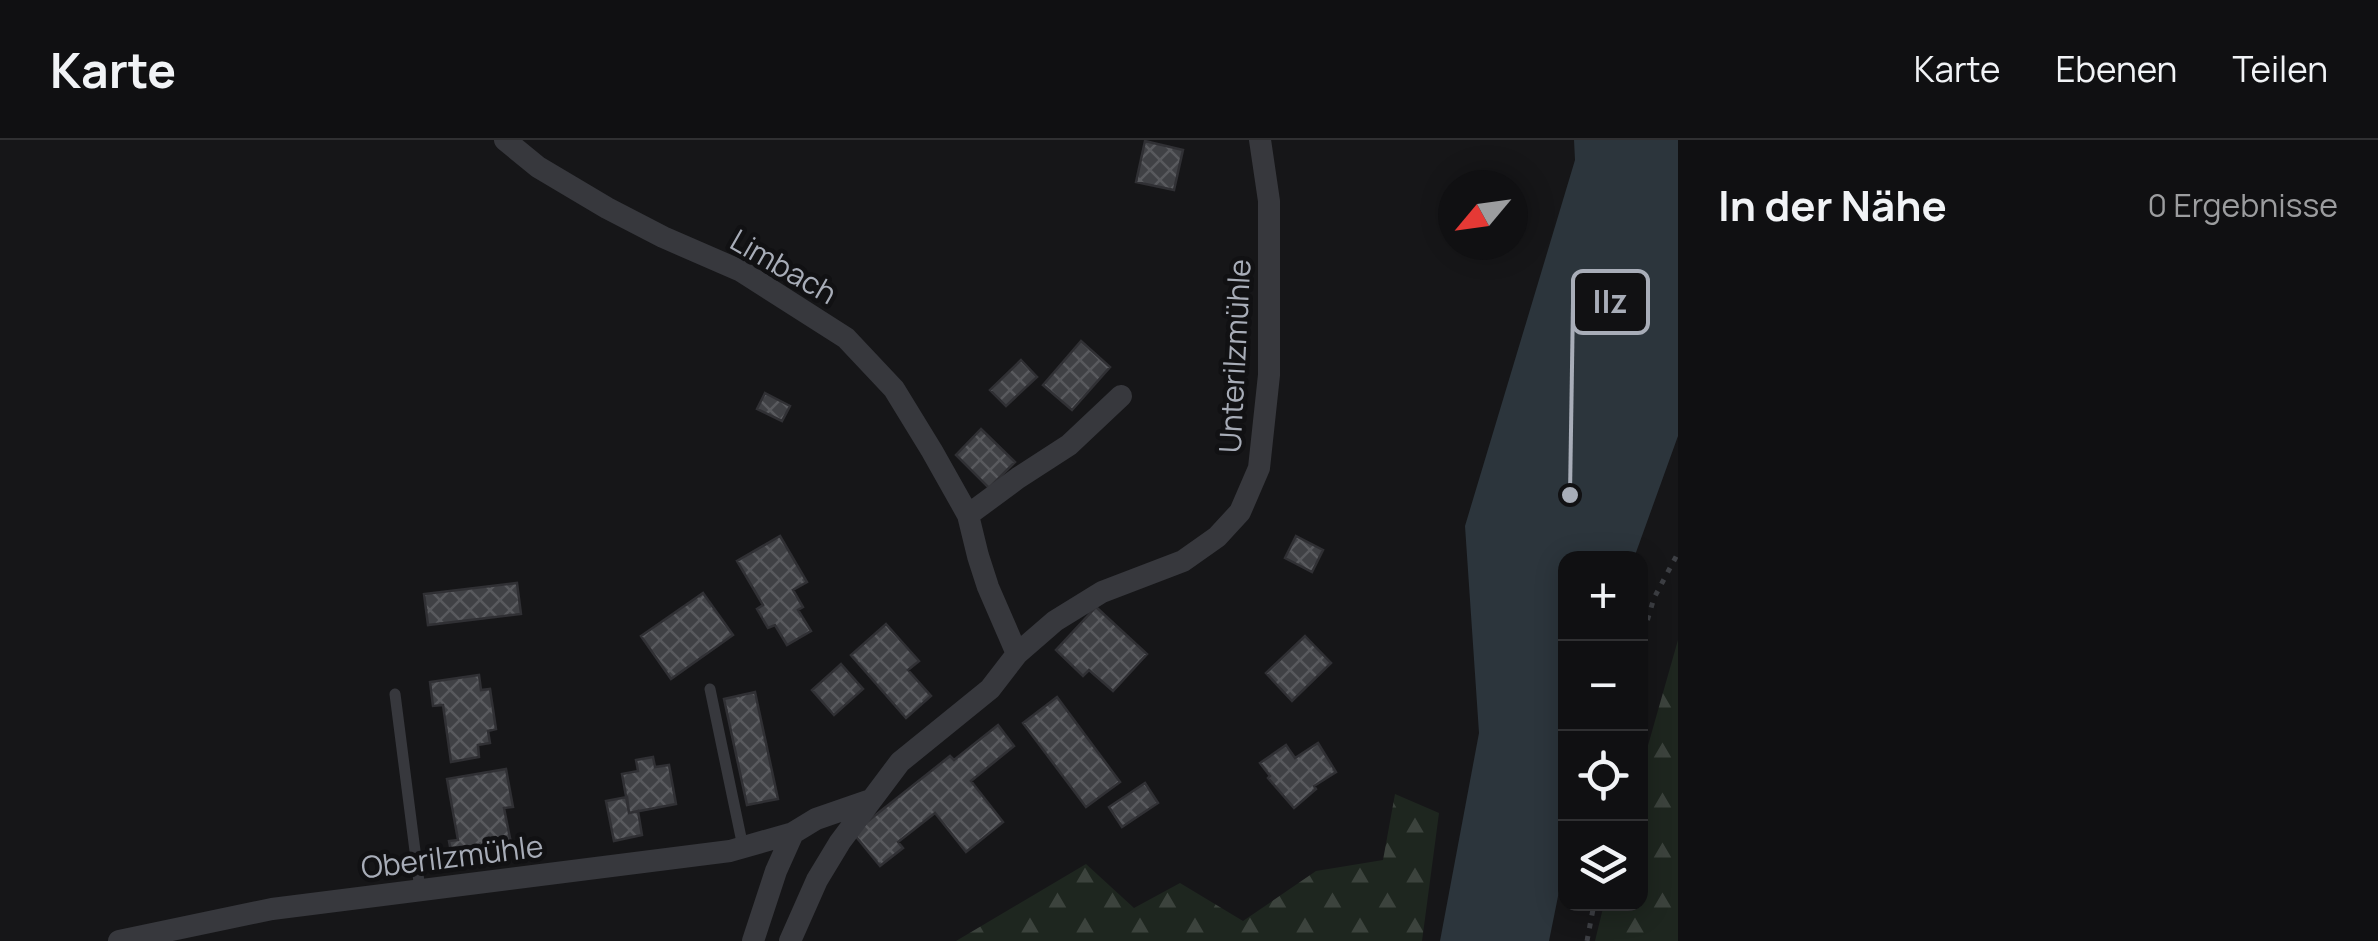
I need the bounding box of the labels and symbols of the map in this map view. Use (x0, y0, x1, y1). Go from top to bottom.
north arrow (1438, 170, 1528, 260)
street label: Limbach (723, 219, 845, 313)
street label: Unterilzmühle (1208, 258, 1260, 454)
callout: Ilz (1573, 271, 1648, 333)
text: Ilz (1592, 279, 1628, 323)
street label: Oberilzmühle (359, 824, 545, 888)

